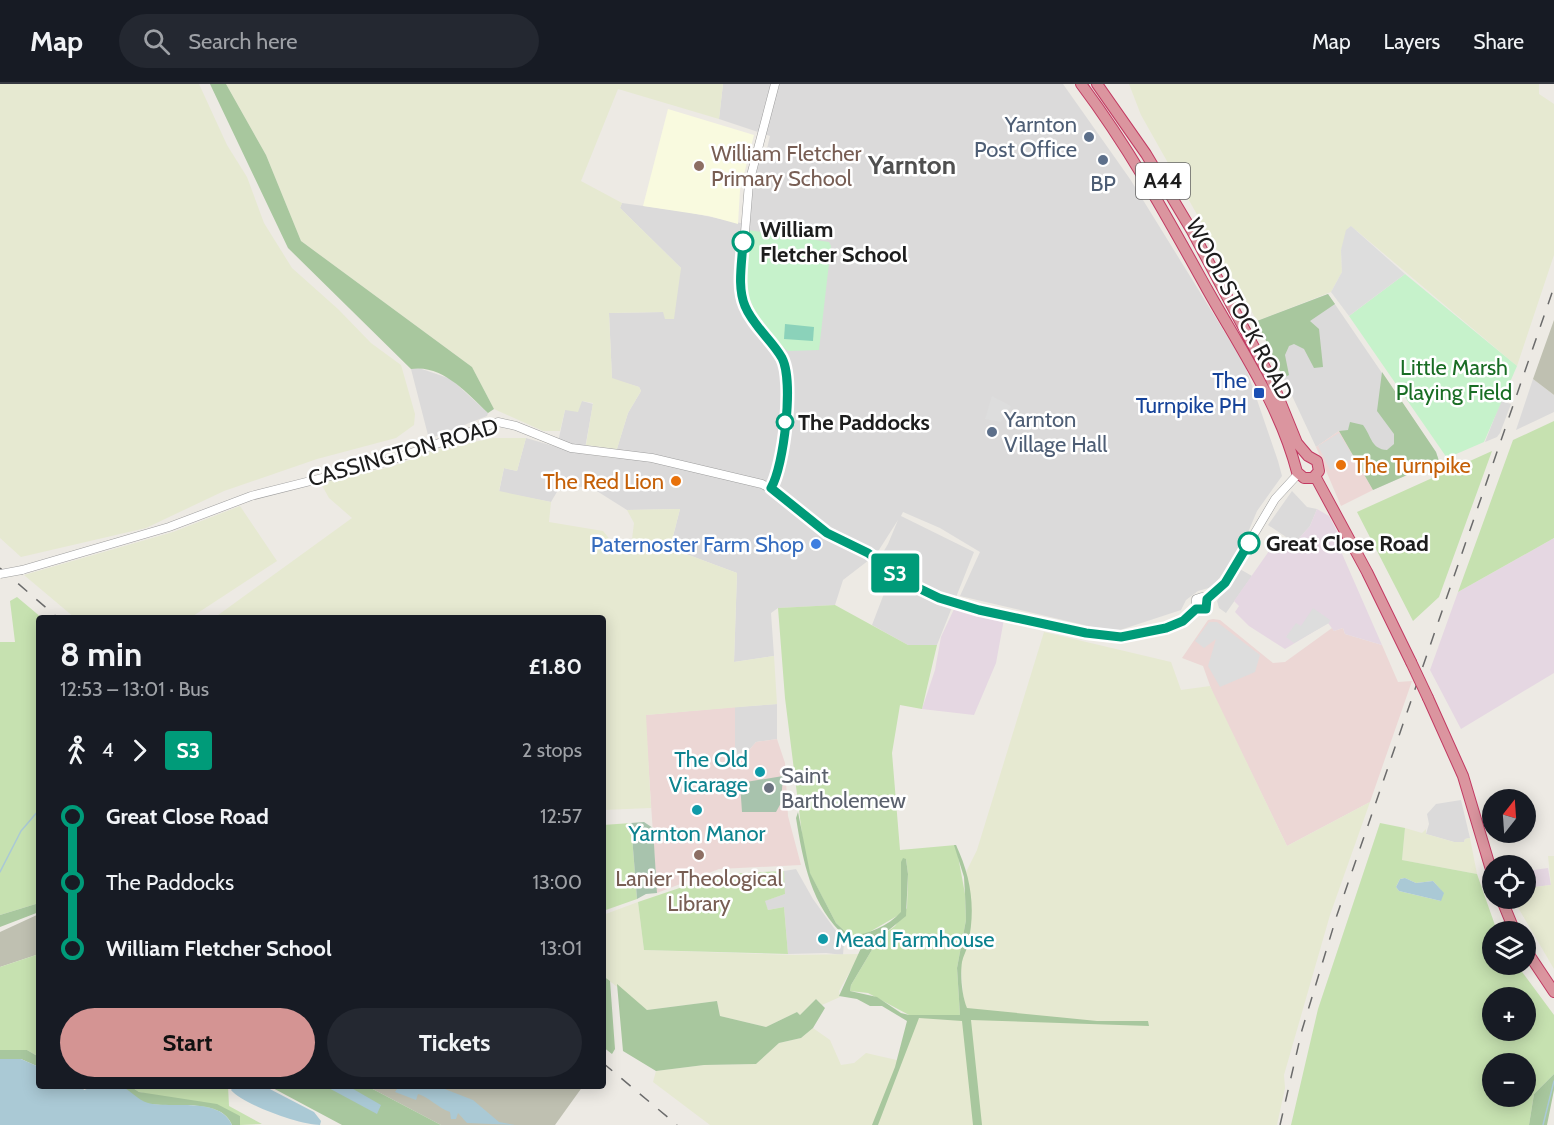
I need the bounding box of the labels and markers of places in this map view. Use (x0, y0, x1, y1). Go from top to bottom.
place label: Yarnton Post Office (974, 111, 1077, 163)
marker: Yarnton Post Office (1082, 130, 1096, 144)
place label: William Fletcher Primary School (711, 140, 862, 192)
marker: BP (1096, 153, 1110, 167)
marker: William Fletcher Primary School (692, 159, 706, 173)
place label: BP (1090, 170, 1116, 197)
place label: William Fletcher School (760, 216, 908, 268)
marker: William Fletcher School (732, 231, 754, 253)
place label: The Turnpike PH (1136, 367, 1247, 419)
marker: The Turnpike PH (1252, 386, 1266, 400)
place label: Yarnton Village Hall (1003, 406, 1108, 458)
place label: The Paddocks (798, 409, 930, 436)
marker: The Paddocks (776, 413, 794, 431)
marker: Yarnton Village Hall (985, 425, 999, 439)
place label: The Turnpike (1353, 452, 1471, 479)
marker: The Turnpike (1334, 458, 1348, 472)
place label: The Red Lion (543, 468, 664, 495)
marker: The Red Lion (669, 474, 683, 488)
place label: Great Close Road (1266, 530, 1429, 557)
place label: Paternoster Farm Shop (591, 531, 804, 558)
marker: Great Close Road (1238, 532, 1260, 554)
marker: Paternoster Farm Shop (809, 537, 823, 551)
place label: The Old Vicarage (669, 746, 748, 798)
place label: Saint Bartholemew (781, 762, 906, 814)
marker: The Old Vicarage (753, 765, 767, 779)
marker: Saint Bartholemew (762, 781, 776, 795)
marker: Yarnton Manor (690, 803, 704, 817)
place label: Yarnton Manor (628, 820, 766, 847)
marker: Lanier Theological Library (692, 848, 706, 862)
place label: Lanier Theological Library (615, 865, 784, 917)
place label: Mead Farmhouse (835, 926, 995, 953)
marker: Mead Farmhouse (816, 932, 830, 946)

